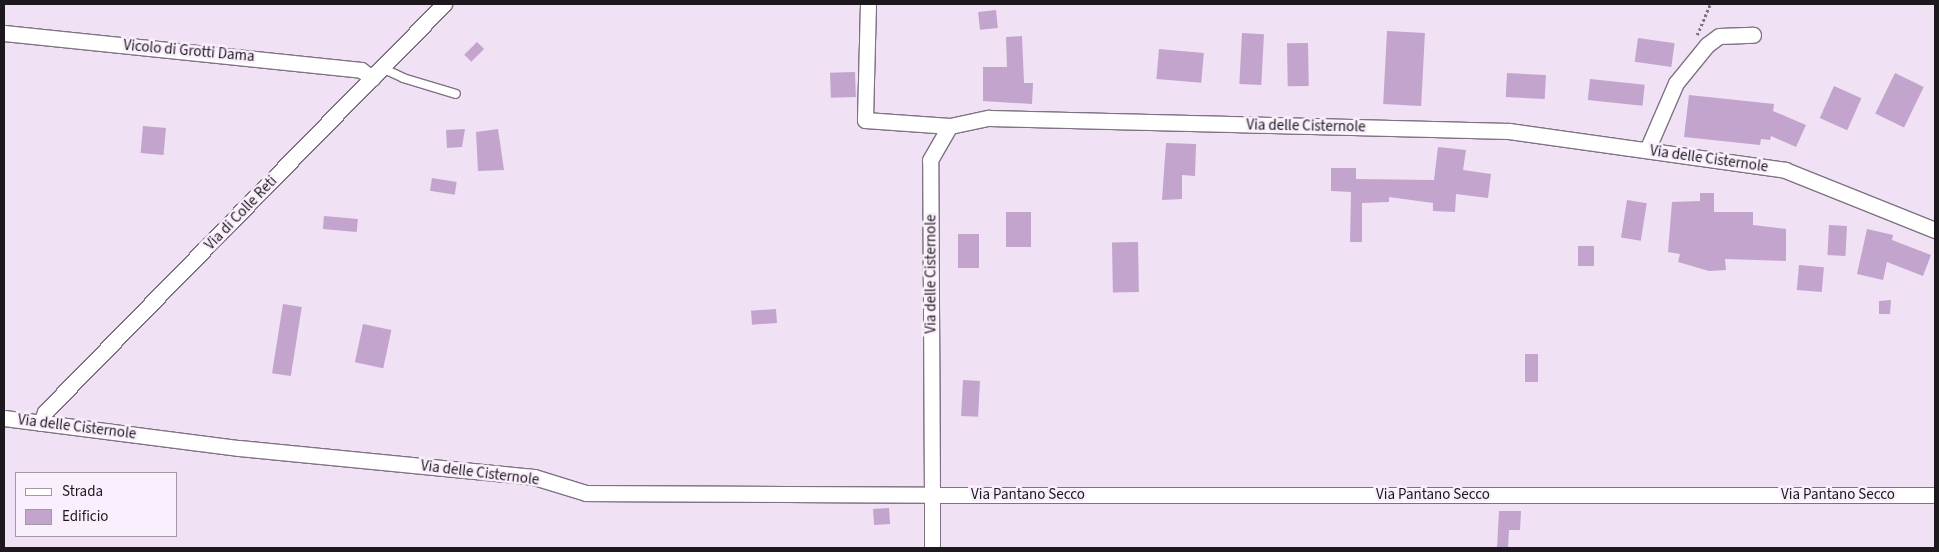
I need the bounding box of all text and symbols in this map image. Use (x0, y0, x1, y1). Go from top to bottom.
street label: Vicolo di Grotti Dama (123, 36, 255, 66)
street label: Via delle Cisternole (1246, 116, 1366, 136)
street label: Via delle Cisternole (1649, 142, 1769, 176)
street label: Via di Colle Reti (201, 172, 281, 254)
street label: Via delle Cisternole (922, 214, 940, 334)
street label: Via delle Cisternole (17, 411, 137, 443)
street label: Via delle Cisternole (420, 457, 540, 489)
legend (15, 472, 178, 537)
text: Strada (62, 481, 103, 502)
street label: Via Pantano Secco (971, 486, 1085, 504)
street label: Via Pantano Secco (1376, 486, 1490, 504)
street label: Via Pantano Secco (1781, 486, 1895, 504)
text: Edificio (62, 506, 109, 527)

